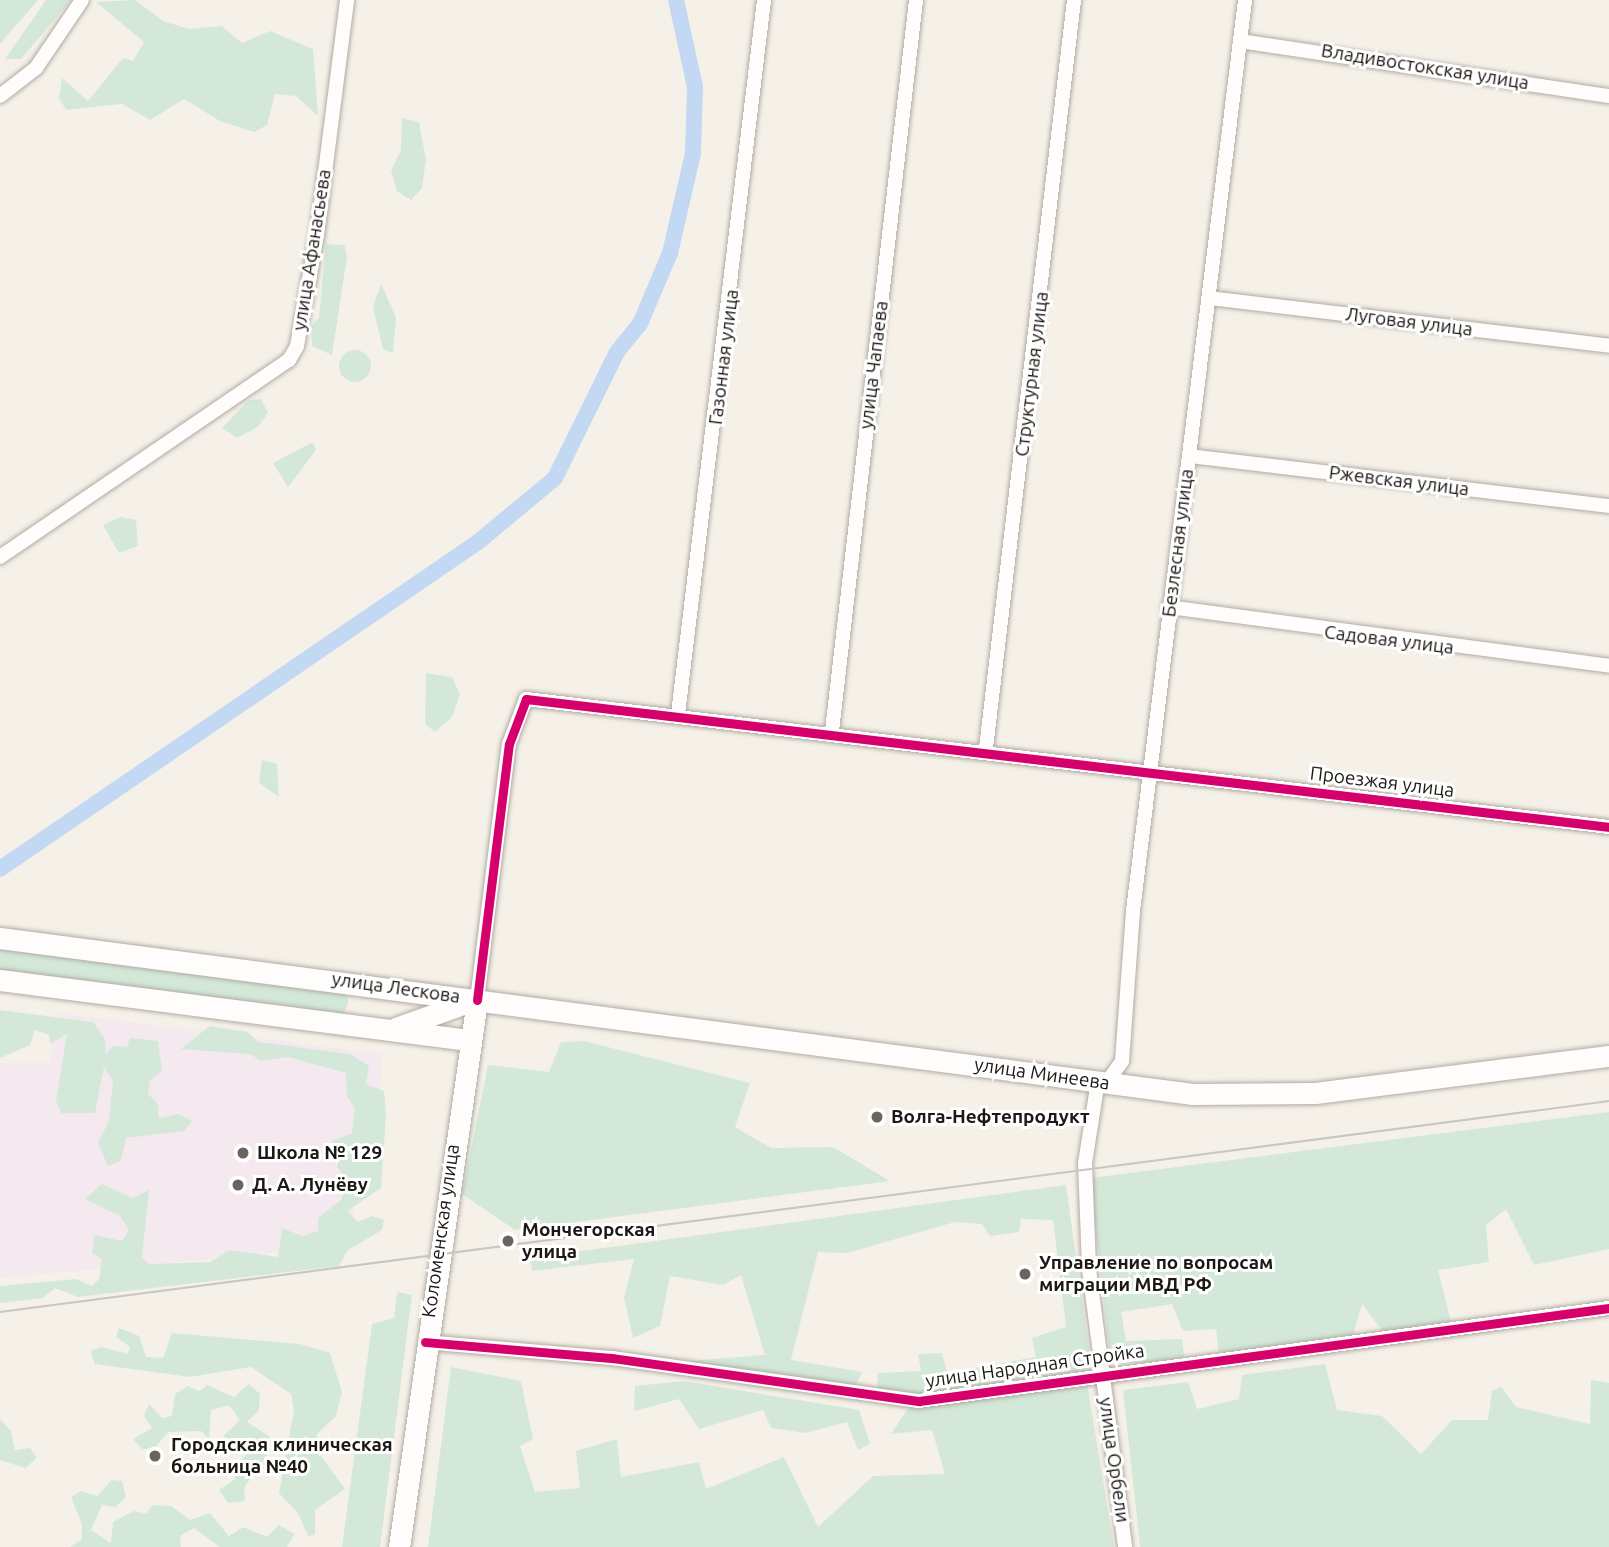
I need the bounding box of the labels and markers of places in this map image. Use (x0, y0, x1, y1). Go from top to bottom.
place label: Волга-Нефтепродукт (891, 1106, 1090, 1128)
marker: Волга-Нефтепродукт (869, 1109, 885, 1125)
place label: Школа № 129 (257, 1142, 382, 1164)
marker: Школа № 129 (235, 1145, 251, 1161)
place label: Д. А. Лунёву (252, 1174, 368, 1196)
marker: Д. А. Лунёву (230, 1177, 246, 1193)
place label: Мончегорская улица (522, 1219, 655, 1263)
marker: Мончегорская улица (500, 1233, 516, 1249)
place label: Управление по вопросам миграции МВД РФ (1039, 1252, 1273, 1296)
marker: Управление по вопросам миграции МВД РФ (1017, 1266, 1033, 1282)
place label: Городская клиническая больница №40 (171, 1434, 393, 1478)
marker: Городская клиническая больница №40 (145, 1446, 165, 1466)

